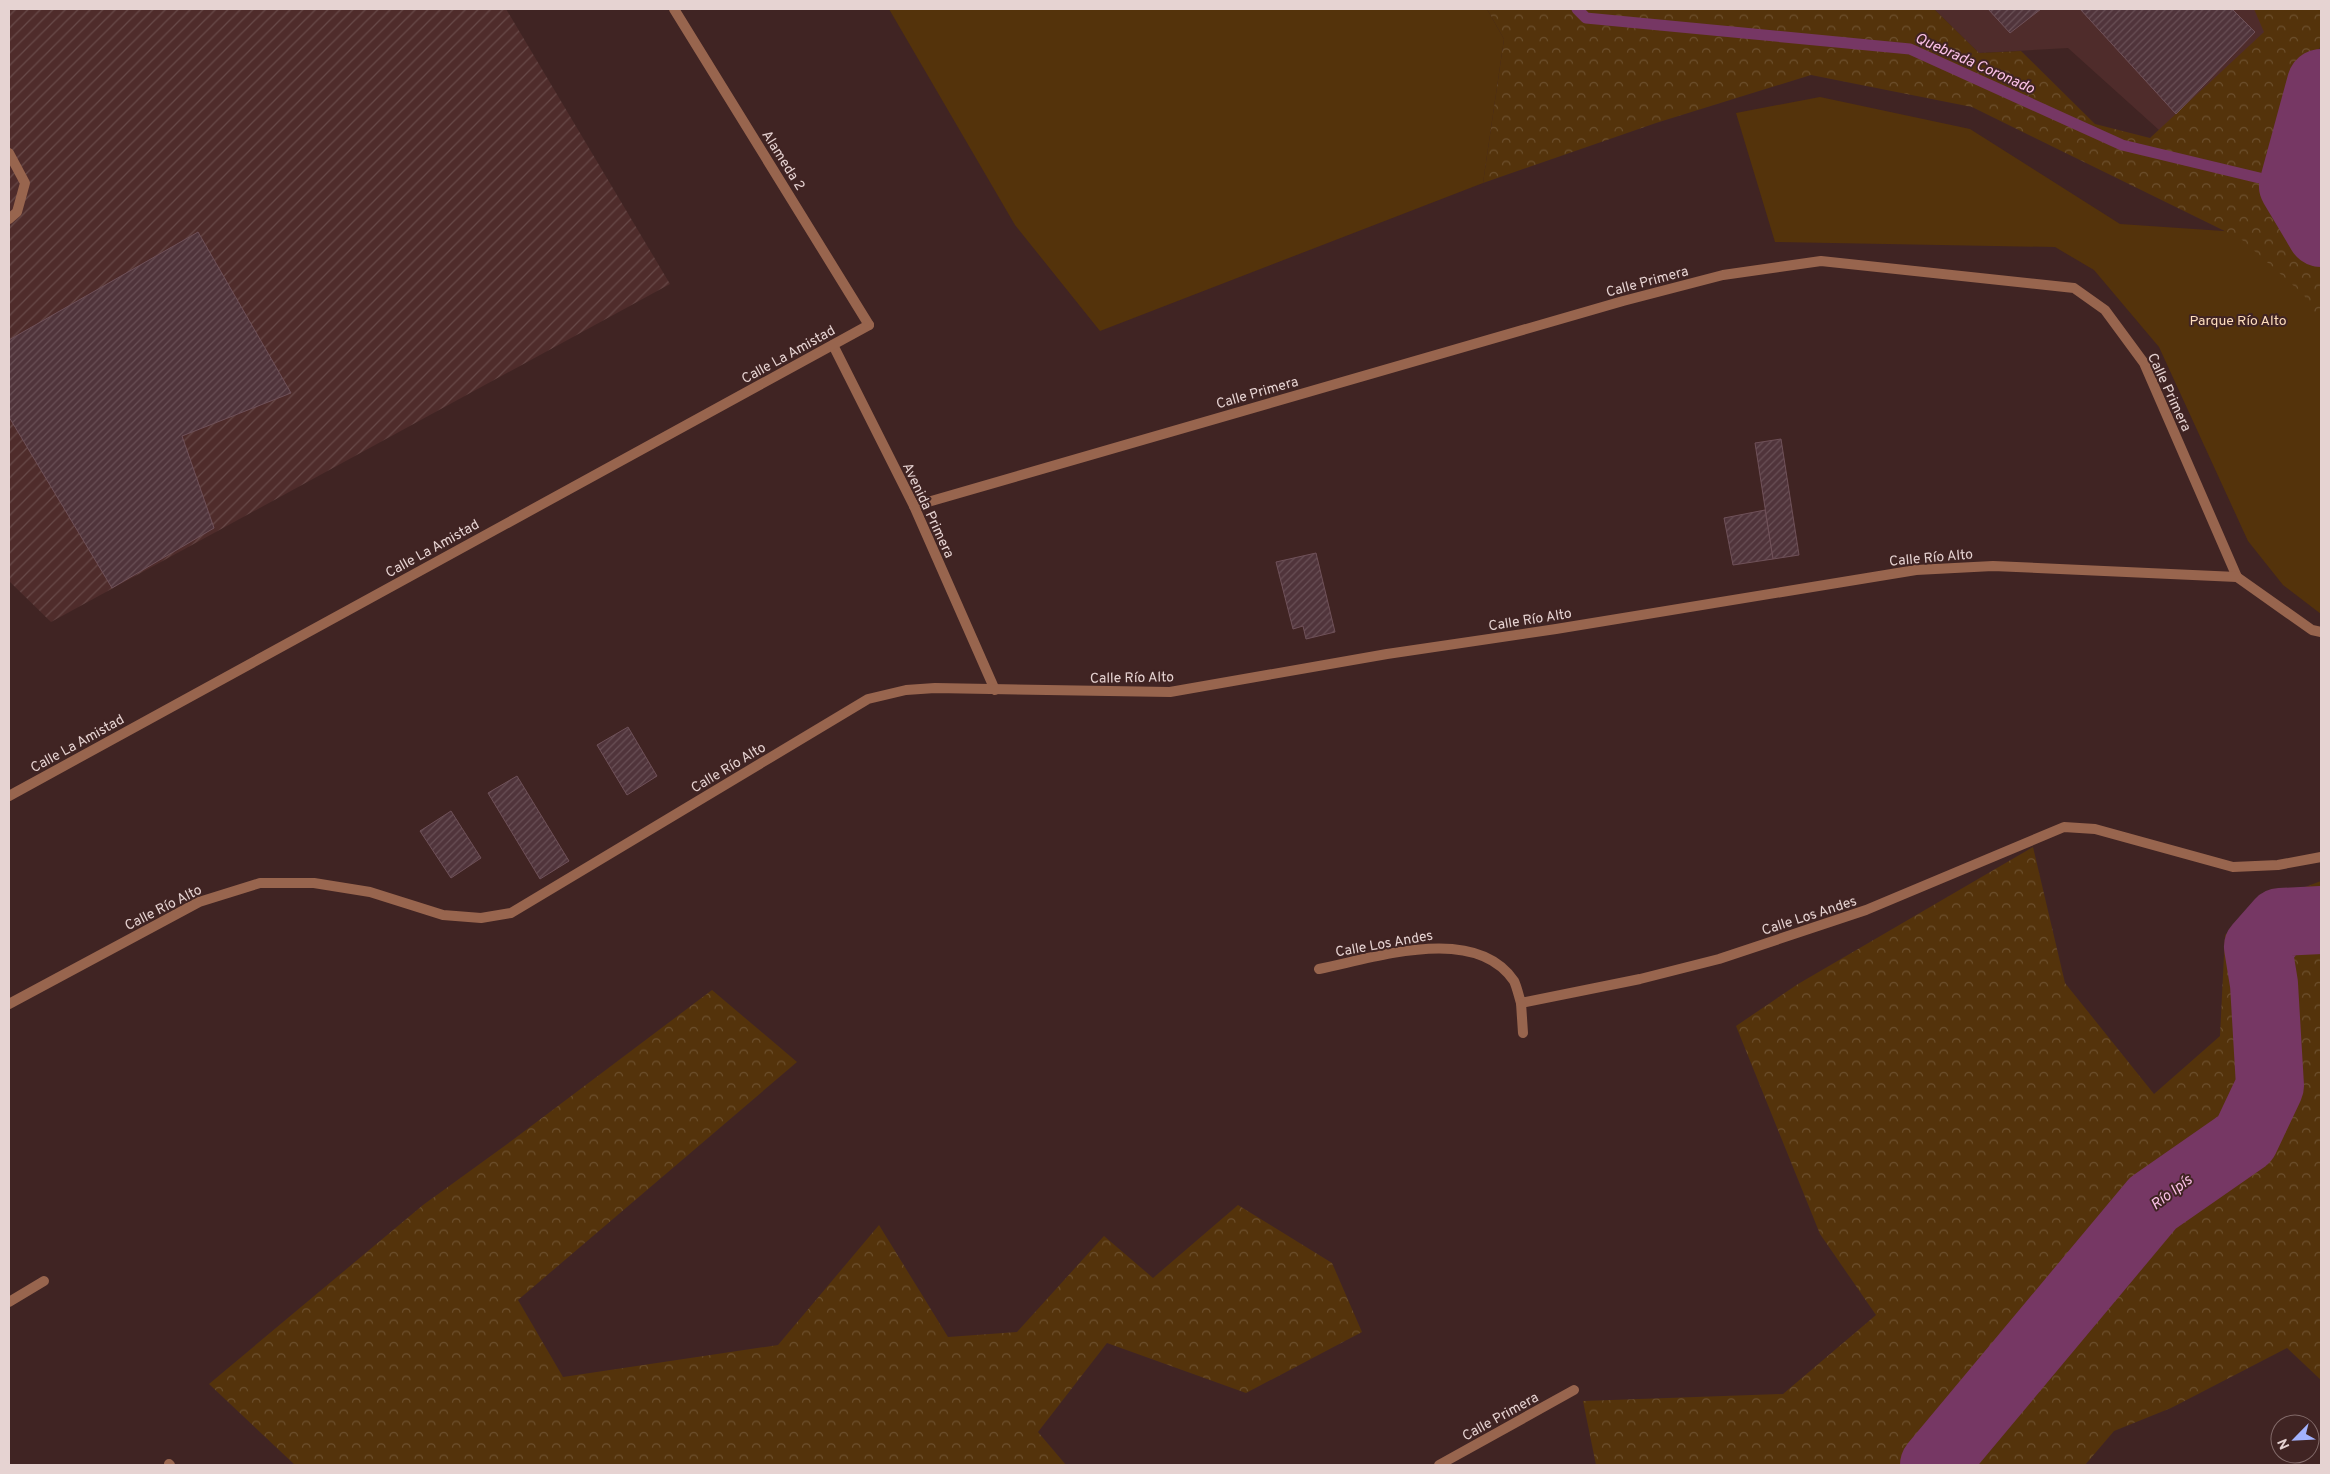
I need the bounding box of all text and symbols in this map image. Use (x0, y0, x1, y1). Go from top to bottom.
water label: Quebrada Coronado (1912, 29, 2037, 99)
street label: Alameda 2 (758, 128, 808, 194)
street label: Calle Primera (1604, 263, 1690, 302)
park label: Parque Río Alto (2189, 313, 2287, 330)
street label: Calle La Amistad (739, 323, 839, 388)
street label: Calle Primera (2143, 351, 2194, 435)
street label: Calle Primera (1214, 374, 1300, 413)
street label: Avenida Primera (898, 460, 957, 561)
street label: Calle La Amistad (383, 517, 483, 582)
street label: Calle Río Alto (1888, 546, 1974, 571)
street label: Calle Río Alto (1487, 605, 1573, 635)
street label: Calle Río Alto (1090, 669, 1174, 688)
street label: Calle La Amistad (28, 712, 128, 777)
street label: Calle Río Alto (688, 739, 769, 797)
street label: Calle Río Alto (122, 882, 205, 935)
street label: Calle Los Andes (1760, 893, 1859, 940)
street label: Calle Los Andes (1334, 928, 1434, 961)
water label: Río Ipís (2147, 1171, 2197, 1215)
street label: Calle Primera (1460, 1389, 1542, 1445)
north arrow (2270, 1414, 2320, 1464)
text: N (2275, 1436, 2294, 1452)

